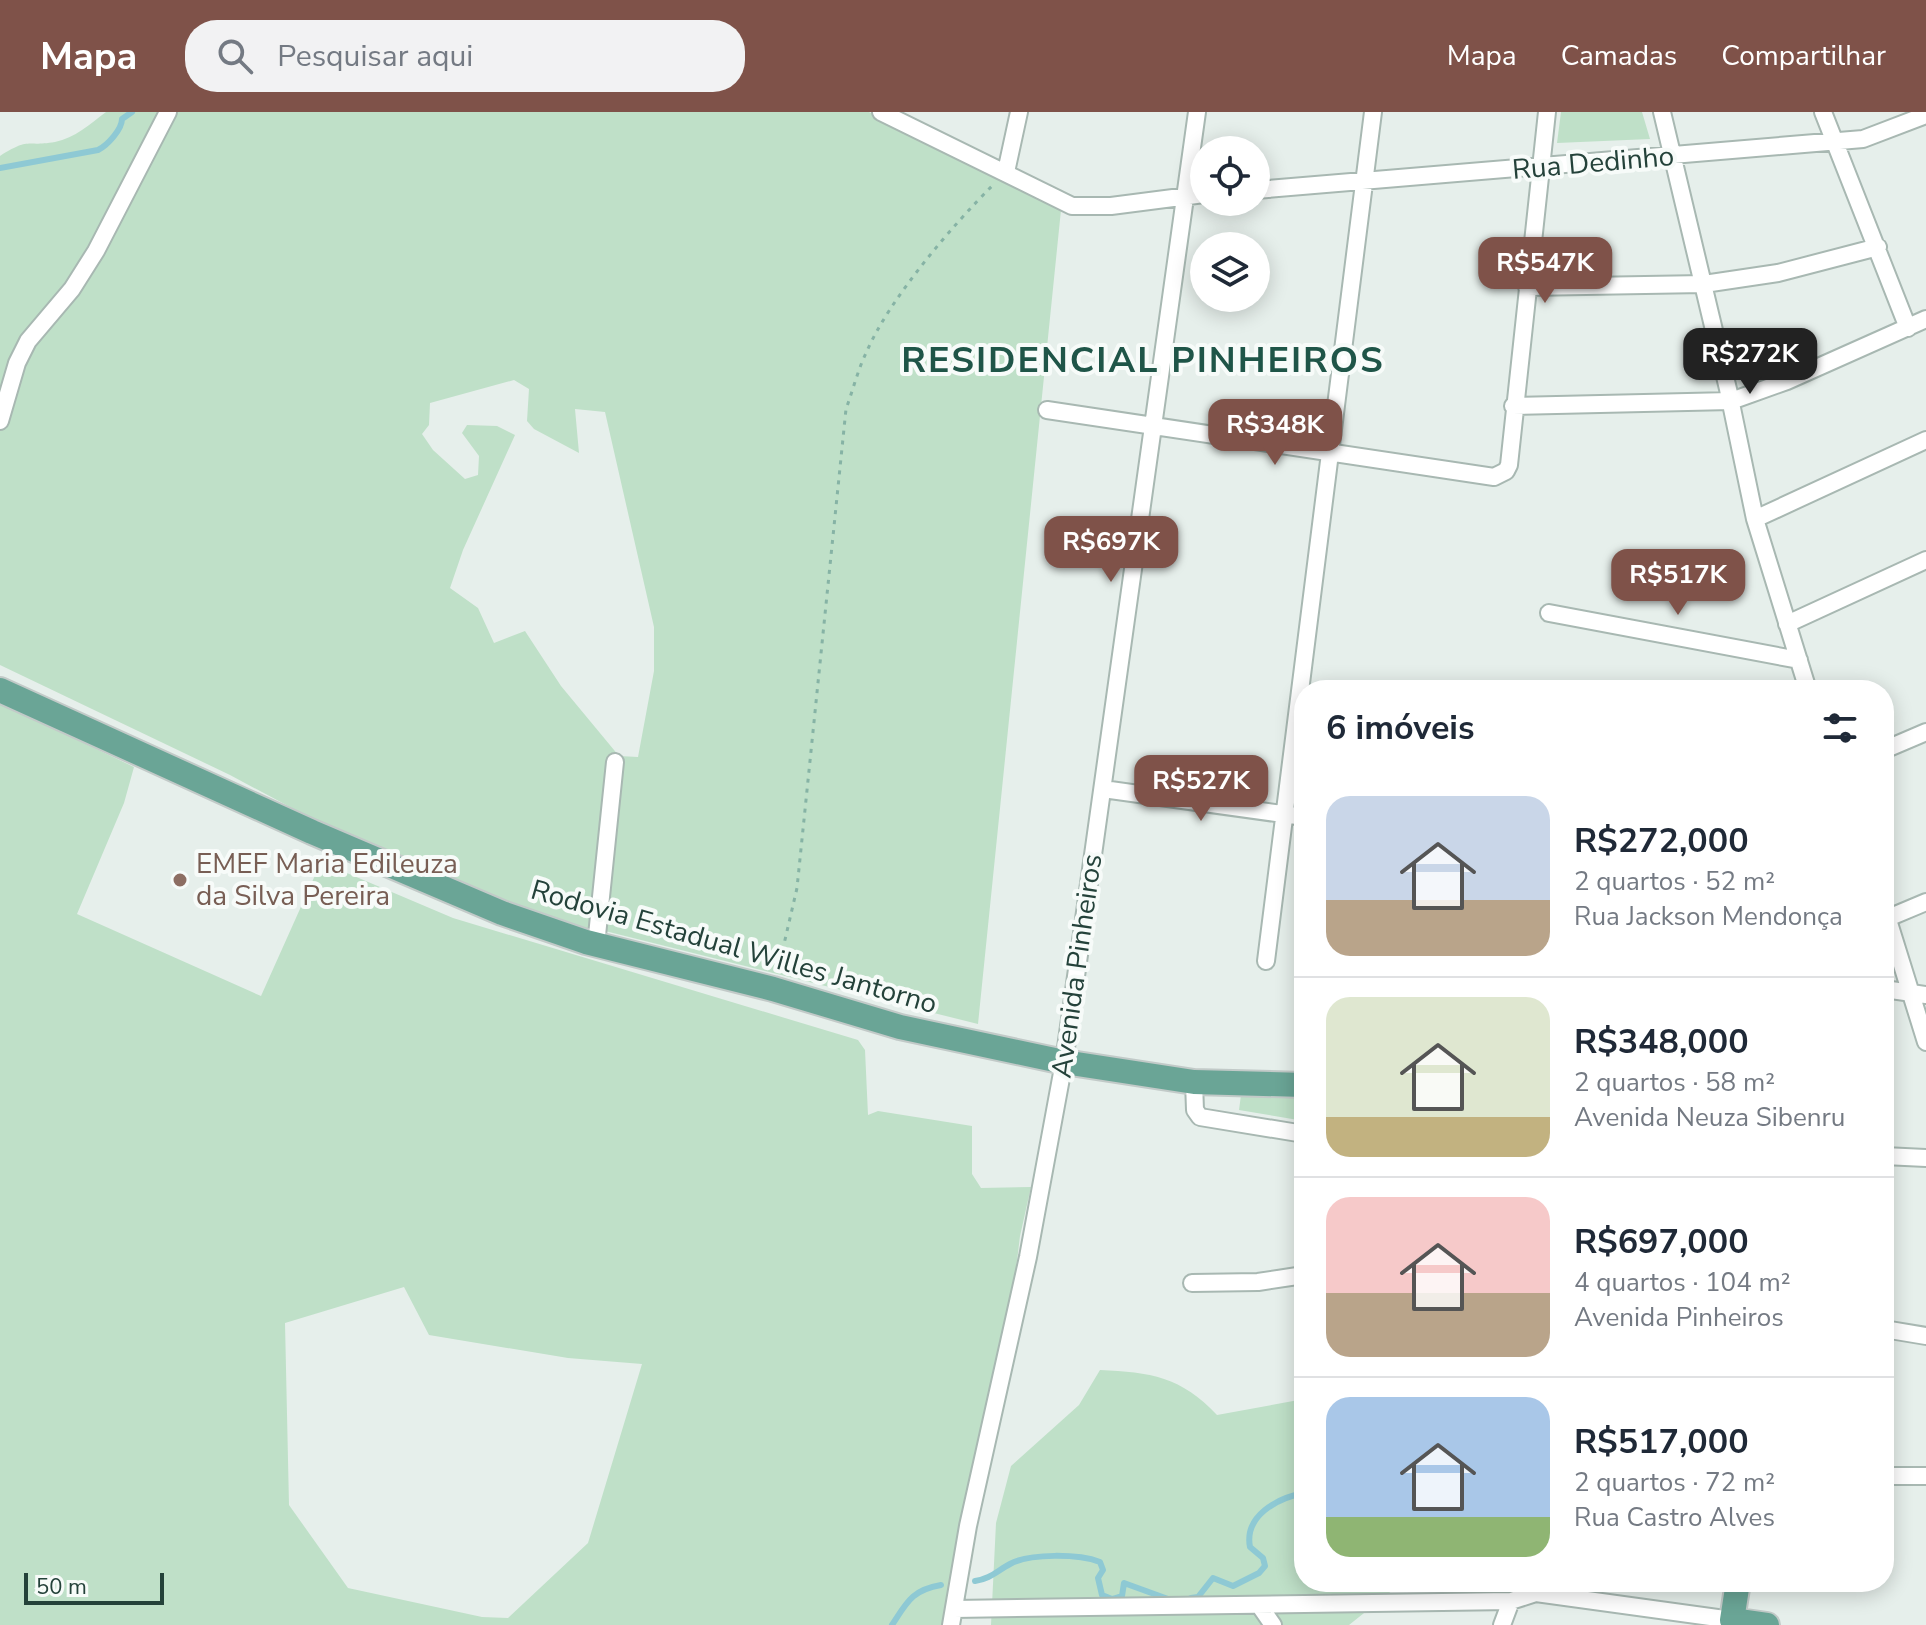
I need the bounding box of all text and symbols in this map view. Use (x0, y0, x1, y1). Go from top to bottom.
search box (185, 20, 745, 92)
text: Mapa (40, 31, 137, 82)
icon: search (213, 34, 257, 78)
text: Pesquisar aqui (277, 36, 473, 77)
text: Mapa (1447, 37, 1517, 75)
text: Camadas (1561, 37, 1677, 75)
text: Compartilhar (1721, 37, 1886, 75)
map controls (1190, 136, 1270, 312)
button: locate (1190, 136, 1270, 216)
street label: Rua Dedinho (1510, 137, 1676, 189)
button: layers (1190, 232, 1270, 312)
pin: R$547K (1480, 237, 1610, 305)
text: R$547K (1496, 245, 1594, 280)
pin: R$272K (1685, 328, 1815, 396)
district label: RESIDENCIAL PINHEIROS (901, 336, 1385, 385)
text: R$272K (1701, 336, 1799, 371)
pin: R$348K (1210, 399, 1340, 467)
text: R$348K (1226, 407, 1324, 442)
pin: R$697K (1046, 516, 1176, 584)
text: R$697K (1062, 524, 1160, 559)
pin: R$517K (1613, 549, 1743, 617)
text: R$517K (1629, 557, 1727, 592)
text: 6 imóveis (1326, 705, 1475, 751)
icon: filters (1818, 706, 1862, 750)
pin: R$527K (1136, 755, 1266, 823)
text: R$527K (1152, 763, 1250, 798)
text: R$272,000 (1574, 818, 1749, 864)
icon: home (1390, 828, 1486, 924)
place label: EMEF Maria Edileuza da Silva Pereira (196, 845, 458, 915)
street label: Avenida Pinheiros (1042, 852, 1112, 1080)
text: 2 quartos · 52 m² (1574, 864, 1775, 899)
marker: EMEF Maria Edileuza da Silva Pereira (171, 871, 189, 889)
street label: Rodovia Estadual Willes Jantorno (526, 871, 942, 1023)
text: Rua Jackson Mendonça (1574, 899, 1843, 934)
text: R$348,000 (1574, 1019, 1749, 1065)
icon: home (1390, 1029, 1486, 1125)
text: 2 quartos · 58 m² (1574, 1065, 1775, 1100)
text: Avenida Neuza Sibenru (1574, 1100, 1845, 1135)
text: R$697,000 (1574, 1219, 1749, 1265)
icon: home (1390, 1229, 1486, 1325)
text: 4 quartos · 104 m² (1574, 1265, 1791, 1300)
text: Avenida Pinheiros (1574, 1300, 1784, 1335)
text: R$517,000 (1574, 1419, 1749, 1465)
icon: home (1390, 1429, 1486, 1525)
text: 2 quartos · 72 m² (1574, 1465, 1775, 1500)
text: Rua Castro Alves (1574, 1500, 1775, 1535)
scale bar (24, 1569, 164, 1605)
text: 50 m (36, 1572, 87, 1602)

